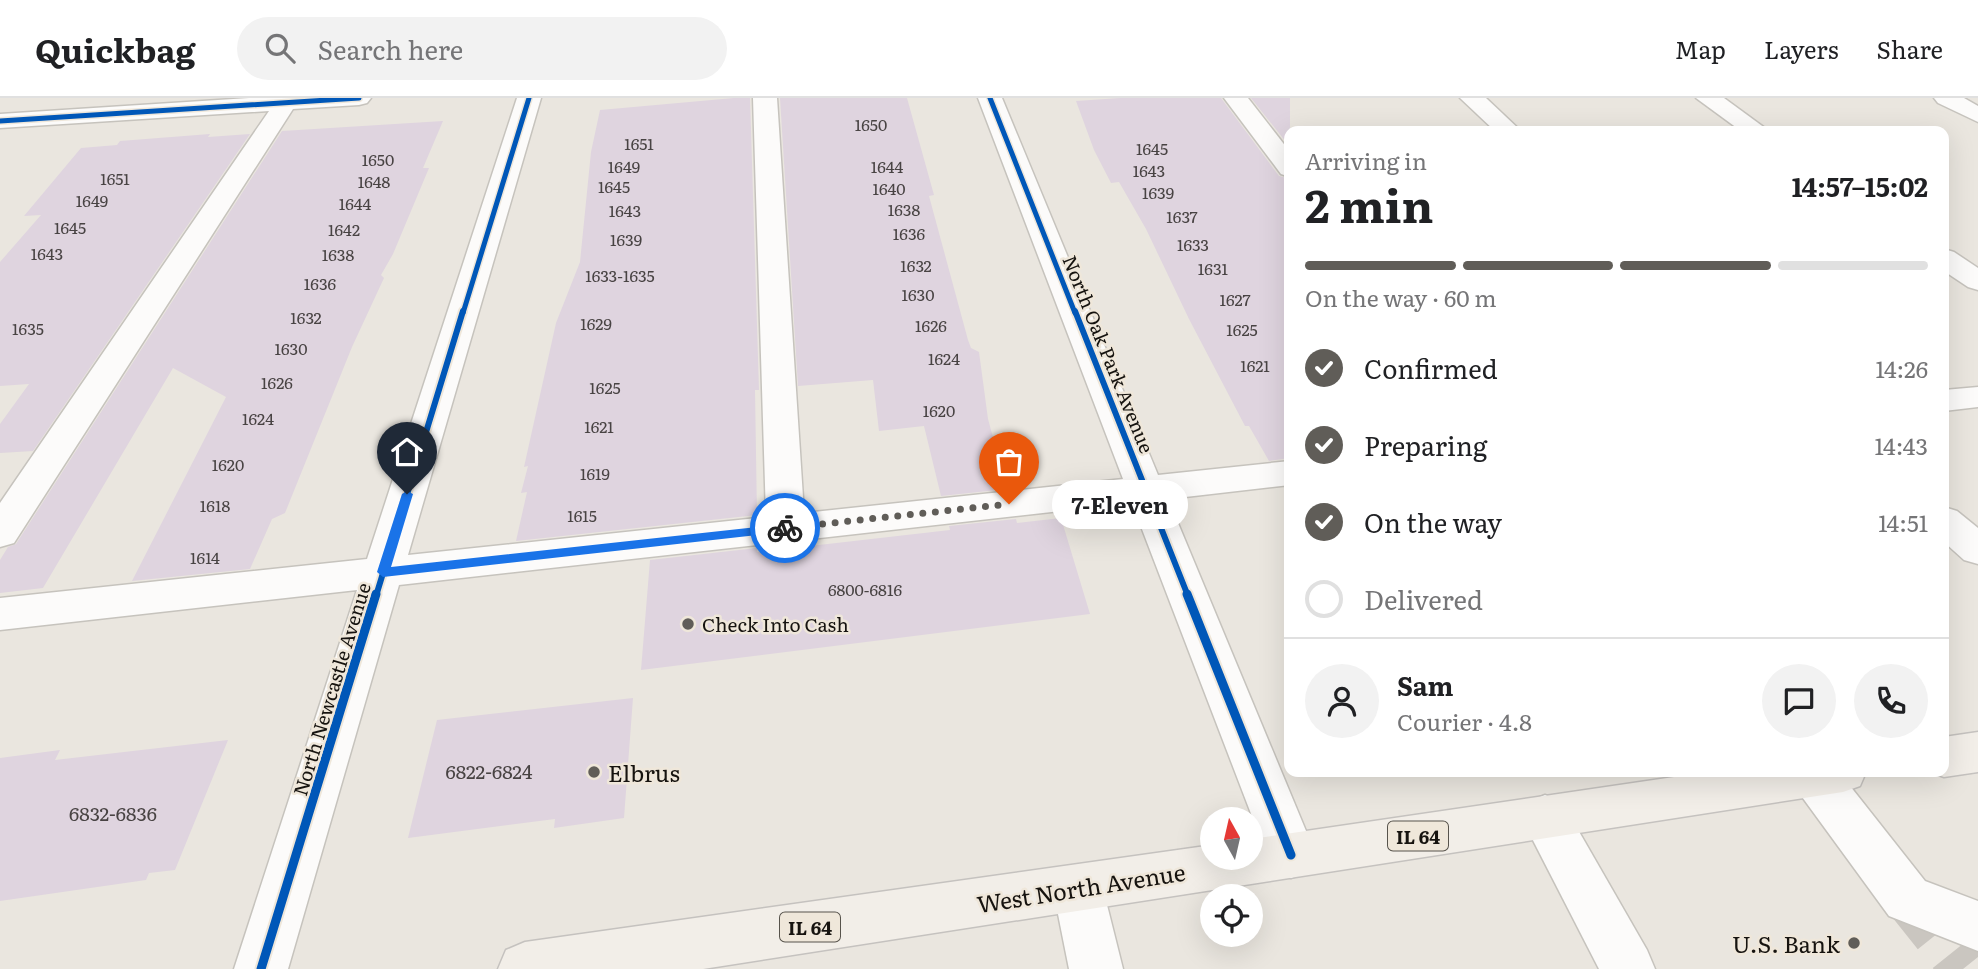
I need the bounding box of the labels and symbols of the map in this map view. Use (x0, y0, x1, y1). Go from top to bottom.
house number: 1650 (855, 112, 887, 136)
house number: 1651 (624, 131, 654, 155)
house number: 1645 (1136, 136, 1168, 160)
house number: 1650 (362, 147, 394, 171)
house number: 1649 (608, 154, 640, 178)
house number: 1644 (871, 154, 904, 178)
house number: 1643 (1133, 158, 1165, 182)
house number: 1651 (100, 166, 130, 190)
house number: 1648 (358, 169, 391, 193)
house number: 1645 (598, 174, 630, 198)
house number: 1640 (872, 176, 906, 200)
house number: 1639 (1142, 180, 1174, 204)
house number: 1649 (76, 188, 108, 212)
house number: 1644 (339, 191, 372, 215)
house number: 1638 (888, 197, 920, 221)
house number: 1643 (609, 198, 641, 222)
house number: 1637 (1166, 204, 1198, 228)
house number: 1645 (54, 215, 86, 239)
house number: 1642 (328, 217, 360, 241)
house number: 1636 (893, 221, 926, 245)
house number: 1639 (610, 227, 642, 251)
house number: 1633 (1177, 232, 1209, 256)
house number: 1643 (31, 241, 63, 265)
house number: 1638 (322, 242, 354, 266)
street label: North Oak Park Avenue (1056, 251, 1162, 457)
house number: 1632 (900, 253, 932, 277)
house number: 1631 (1198, 256, 1229, 280)
house number: 1633-1635 (585, 263, 655, 287)
house number: 1636 (304, 271, 337, 295)
house number: 1630 (901, 282, 935, 306)
house number: 1627 (1219, 287, 1251, 311)
house number: 1632 (290, 305, 322, 329)
house number: 1629 (580, 311, 612, 335)
house number: 1626 (915, 313, 947, 337)
house number: 1635 (12, 316, 44, 340)
house number: 1625 (1226, 317, 1258, 341)
house number: 1630 (274, 336, 308, 360)
house number: 1624 (928, 346, 960, 370)
house number: 1621 (1240, 353, 1270, 377)
house number: 1626 (261, 370, 293, 394)
house number: 1625 (589, 375, 621, 399)
house number: 1620 (923, 398, 955, 422)
house number: 1624 (242, 406, 274, 430)
house number: 1621 (584, 414, 614, 438)
pin (377, 422, 437, 494)
pin (979, 432, 1039, 504)
house number: 1620 (212, 452, 244, 476)
house number: 1619 (580, 461, 610, 485)
callout: 7-Eleven (1051, 480, 1188, 528)
house number: 1618 (200, 493, 230, 517)
courier (750, 493, 820, 563)
house number: 1615 (567, 503, 597, 527)
house number: 1614 (190, 545, 220, 569)
house number: 6800-6816 (828, 577, 902, 601)
street label: North Newcastle Avenue (285, 579, 377, 799)
place label: Check Into Cash (702, 610, 849, 638)
marker: Check Into Cash (680, 616, 696, 632)
place label: Elbrus (608, 755, 680, 789)
house number: 6822-6824 (446, 757, 533, 785)
marker: Elbrus (586, 764, 602, 780)
house number: 6832-6836 (69, 799, 157, 827)
north arrow (1200, 807, 1264, 870)
road number: IL 64 (1388, 822, 1448, 850)
street label: West North Avenue (974, 854, 1188, 920)
road number: IL 64 (780, 912, 840, 942)
place label: U.S. Bank (1732, 926, 1841, 960)
marker: U.S. Bank (1846, 935, 1862, 951)

